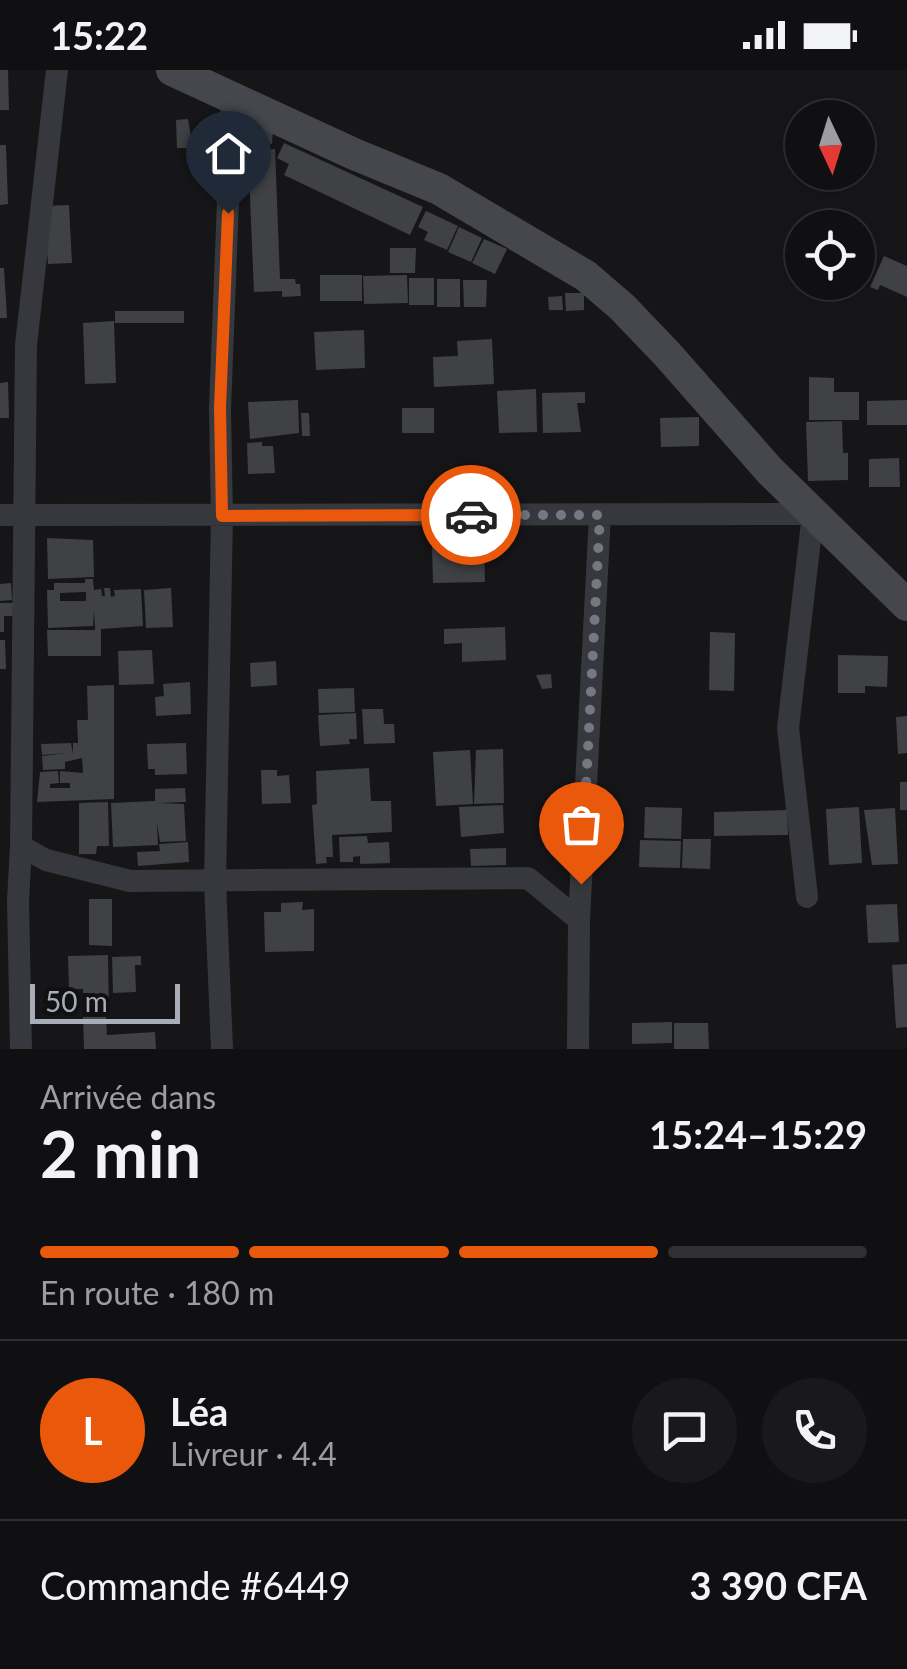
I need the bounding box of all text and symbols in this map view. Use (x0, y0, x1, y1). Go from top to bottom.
text: 15:22 (50, 12, 148, 58)
north arrow (785, 100, 875, 190)
map controls (785, 100, 875, 300)
pin (186, 111, 271, 214)
icon: home (201, 126, 256, 181)
button: locate (785, 210, 875, 300)
courier (421, 465, 521, 565)
icon: car (444, 488, 499, 543)
pin (539, 782, 624, 885)
icon: bag (554, 797, 609, 852)
scale bar (30, 979, 180, 1024)
text: 50 m (45, 984, 108, 1018)
text: Arrivée dans (40, 1077, 216, 1116)
text: 15:24–15:29 (649, 1111, 867, 1157)
text: 2 min (40, 1114, 201, 1192)
text: En route · 180 m (40, 1273, 274, 1312)
button: chat (632, 1378, 737, 1483)
button: phone (762, 1378, 867, 1483)
text: Léa (170, 1388, 228, 1434)
text: L (83, 1407, 102, 1453)
text: Livreur · 4.4 (170, 1434, 337, 1473)
text: Commande #6449 (40, 1562, 350, 1608)
text: 3 390 CFA (690, 1562, 867, 1608)

